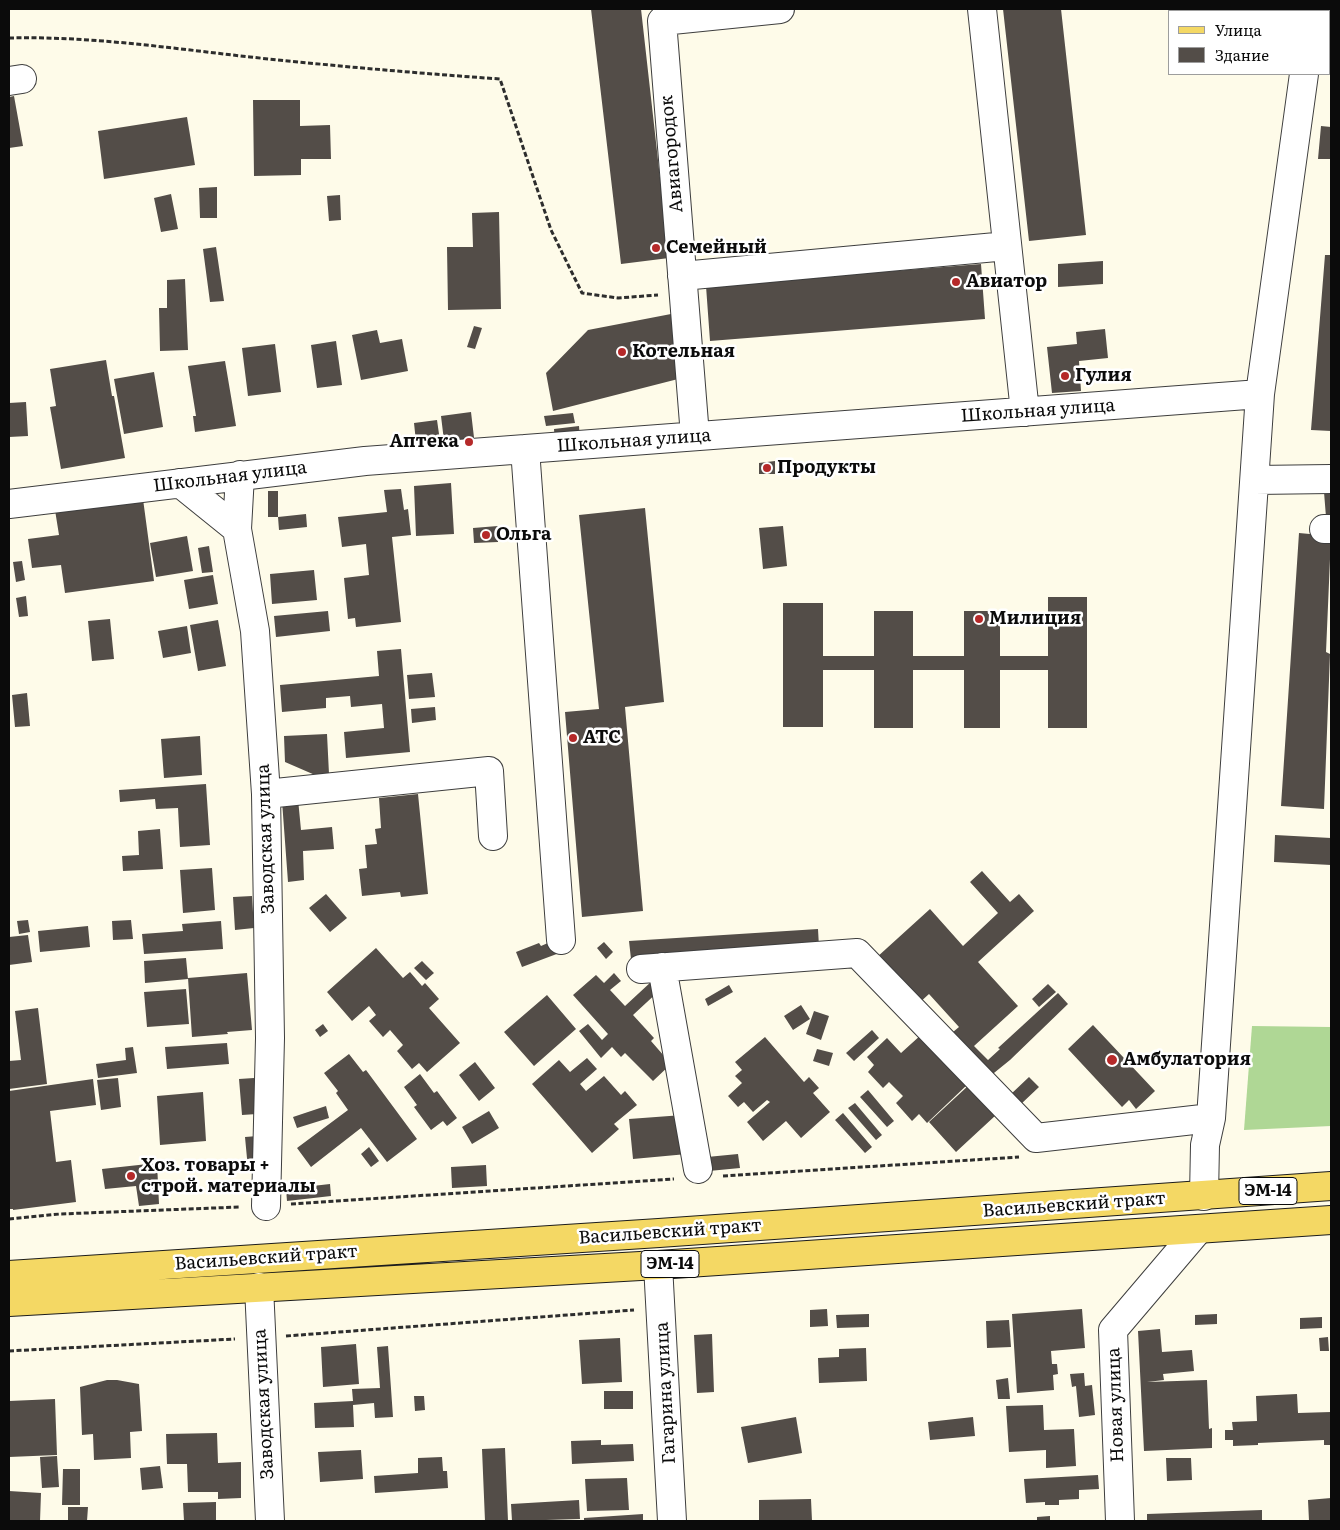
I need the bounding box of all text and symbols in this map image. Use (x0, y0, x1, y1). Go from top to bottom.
legend (1168, 10, 1330, 75)
text: Улица (1215, 18, 1262, 41)
text: Здание (1215, 43, 1269, 66)
street label: Авиагородок (656, 94, 688, 214)
place label: Семейный (666, 237, 767, 259)
marker: Семейный (650, 242, 662, 254)
place label: Авиатор (966, 271, 1047, 293)
marker: Авиатор (950, 276, 962, 288)
place label: Котельная (632, 341, 735, 363)
marker: Котельная (616, 346, 628, 358)
place label: Гулия (1075, 365, 1132, 387)
marker: Гулия (1059, 370, 1071, 382)
street label: Школьная улица (960, 395, 1116, 427)
street label: Школьная улица (556, 425, 712, 457)
place label: Аптека (390, 431, 459, 453)
marker: Аптека (463, 436, 475, 448)
street label: Школьная улица (152, 457, 308, 497)
place label: Продукты (777, 457, 876, 479)
marker: Продукты (761, 462, 773, 474)
place label: Ольга (496, 524, 551, 546)
marker: Ольга (480, 529, 492, 541)
place label: Милиция (989, 608, 1081, 630)
marker: Милиция (973, 613, 985, 625)
place label: АТС (583, 727, 621, 749)
marker: АТС (567, 732, 579, 744)
street label: Заводская улица (253, 763, 279, 915)
place label: Амбулатория (1123, 1049, 1251, 1071)
marker: Амбулатория (1105, 1053, 1119, 1067)
place label: Хоз. товары + строй. материалы (141, 1155, 316, 1198)
marker: Хоз. товары + строй. материалы (125, 1170, 137, 1182)
road number: ЭМ-14 (1239, 1178, 1297, 1204)
street label: Васильевский тракт (982, 1188, 1166, 1222)
street label: Васильевский тракт (578, 1215, 762, 1249)
street label: Васильевский тракт (174, 1241, 358, 1275)
road number: ЭМ-14 (641, 1250, 699, 1278)
street label: Гагарина улица (651, 1321, 681, 1465)
street label: Заводская улица (249, 1328, 279, 1480)
street label: Новая улица (1103, 1347, 1129, 1463)

